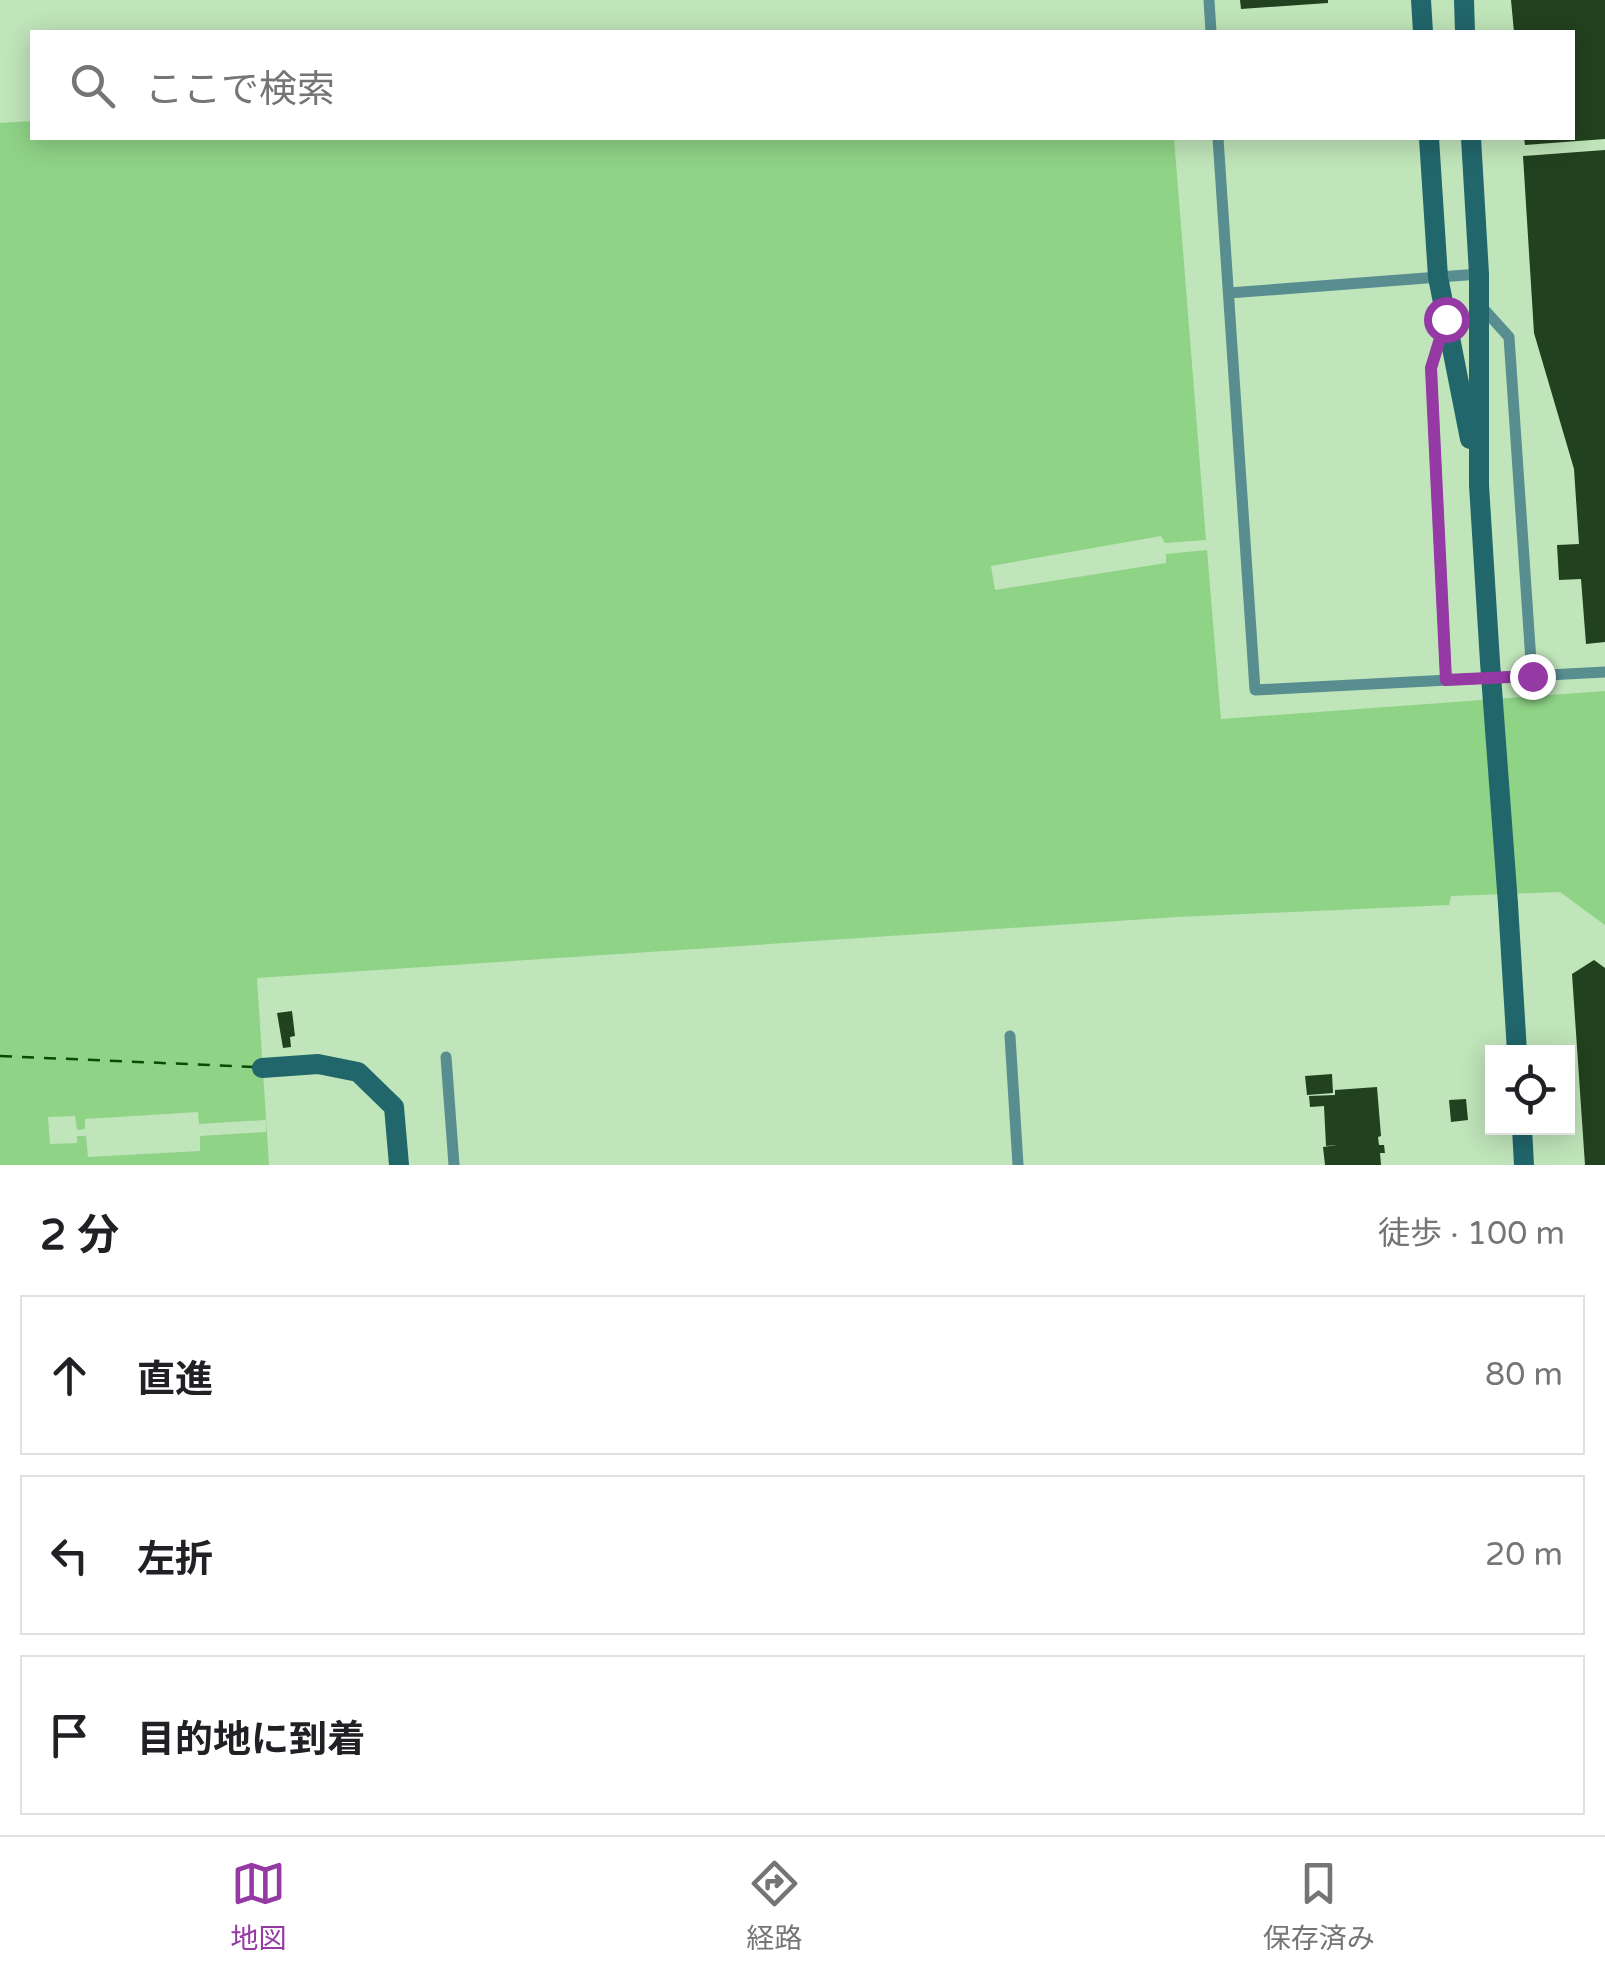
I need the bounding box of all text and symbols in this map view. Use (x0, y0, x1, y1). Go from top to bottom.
search box (30, 30, 1575, 140)
icon: search (65, 58, 120, 113)
text: ここで検索 (145, 67, 335, 113)
route start (1424, 297, 1470, 343)
route end (1510, 654, 1556, 700)
map controls (1485, 1045, 1575, 1135)
button: locate (1485, 1045, 1575, 1135)
text: 2 分 (40, 1210, 119, 1261)
text: 徒歩 · 100 m (1378, 1215, 1565, 1253)
icon: ahead (42, 1348, 97, 1403)
text: 80 m (1485, 1356, 1563, 1394)
text: 直進 (137, 1357, 213, 1403)
icon: left (42, 1528, 97, 1583)
text: 20 m (1485, 1536, 1563, 1574)
text: 左折 (137, 1537, 213, 1583)
icon: arrive (42, 1708, 97, 1763)
text: 目的地に到着 (137, 1717, 365, 1763)
tab: 地図 (230, 1856, 286, 1956)
tab: 経路 (746, 1856, 803, 1956)
tab: 保存済み (1263, 1856, 1375, 1956)

